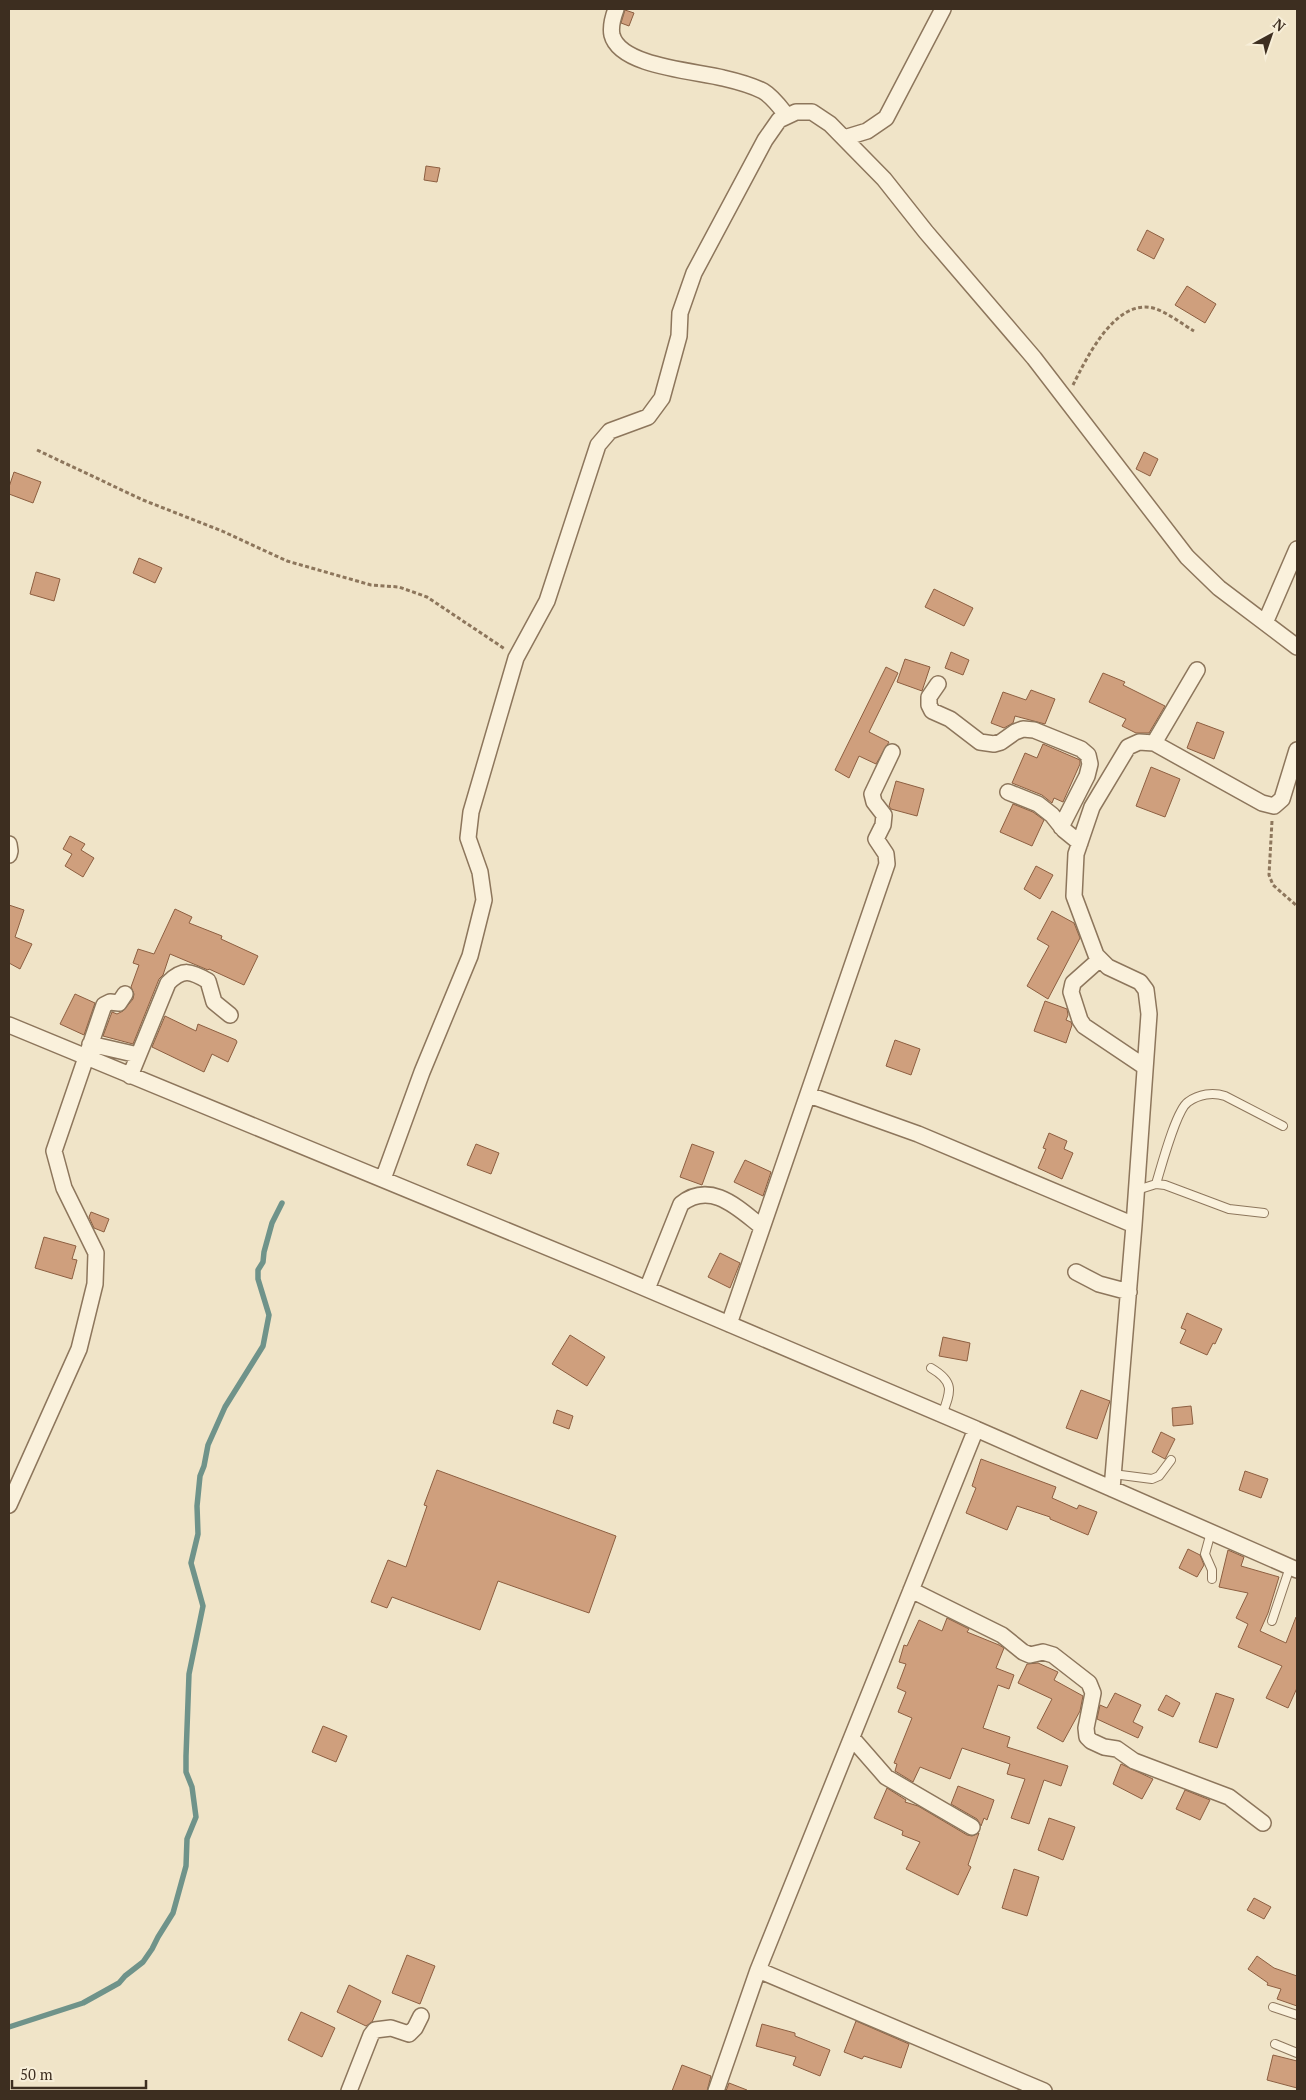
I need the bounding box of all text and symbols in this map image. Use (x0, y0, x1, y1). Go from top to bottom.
north arrow (1246, 10, 1296, 60)
text: N (1270, 14, 1290, 36)
scale bar (12, 2058, 146, 2090)
text: 50 m (20, 2064, 53, 2084)

